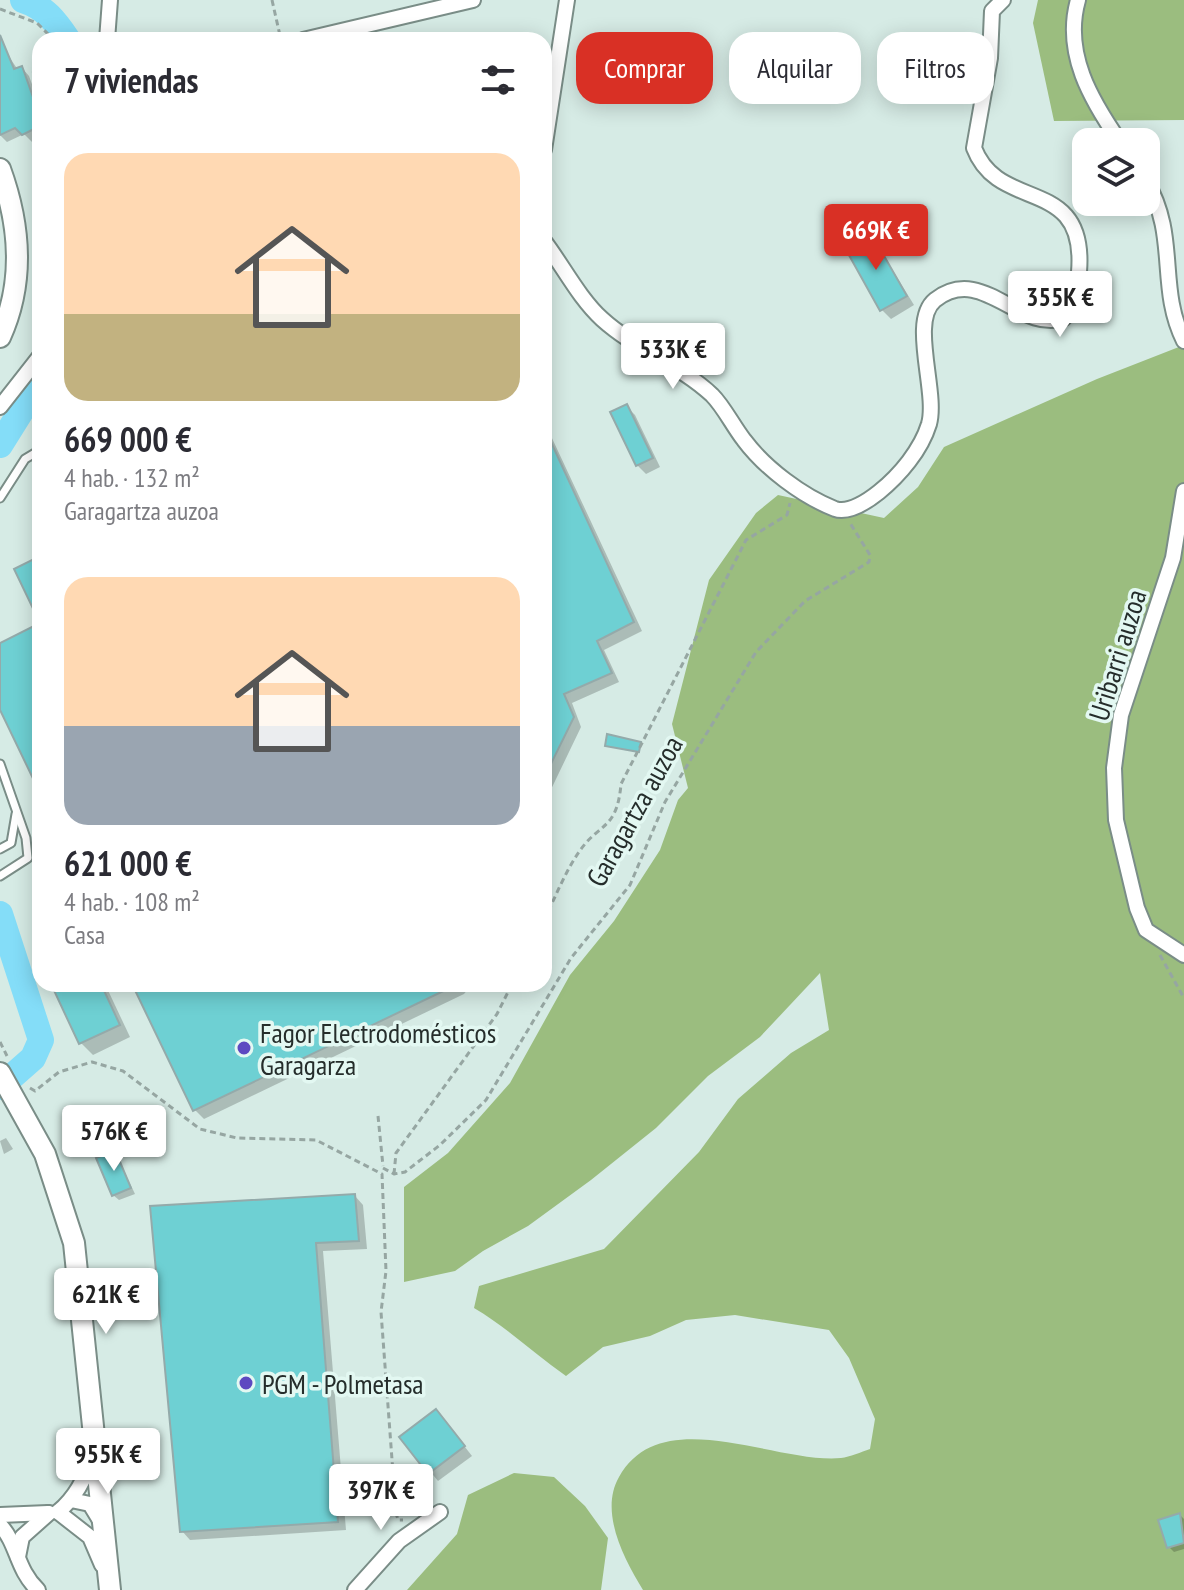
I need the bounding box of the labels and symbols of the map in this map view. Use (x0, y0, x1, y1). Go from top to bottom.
pin: 669K € (811, 204, 941, 272)
pin: 355K € (995, 271, 1125, 339)
pin: 533K € (608, 323, 738, 391)
street label: Uribarri auzoa (1080, 585, 1154, 725)
street label: Garagartza auzoa (577, 729, 691, 893)
place label: Fagor Electrodomésticos Garagarza (260, 1014, 496, 1083)
marker: Fagor Electrodomésticos Garagarza (235, 1039, 253, 1057)
pin: 576K € (49, 1105, 179, 1173)
pin: 621K € (41, 1268, 171, 1336)
place label: PGM - Polmetasa (262, 1365, 424, 1402)
marker: PGM - Polmetasa (237, 1374, 255, 1392)
pin: 955K € (43, 1428, 173, 1496)
pin: 397K € (316, 1464, 446, 1532)

